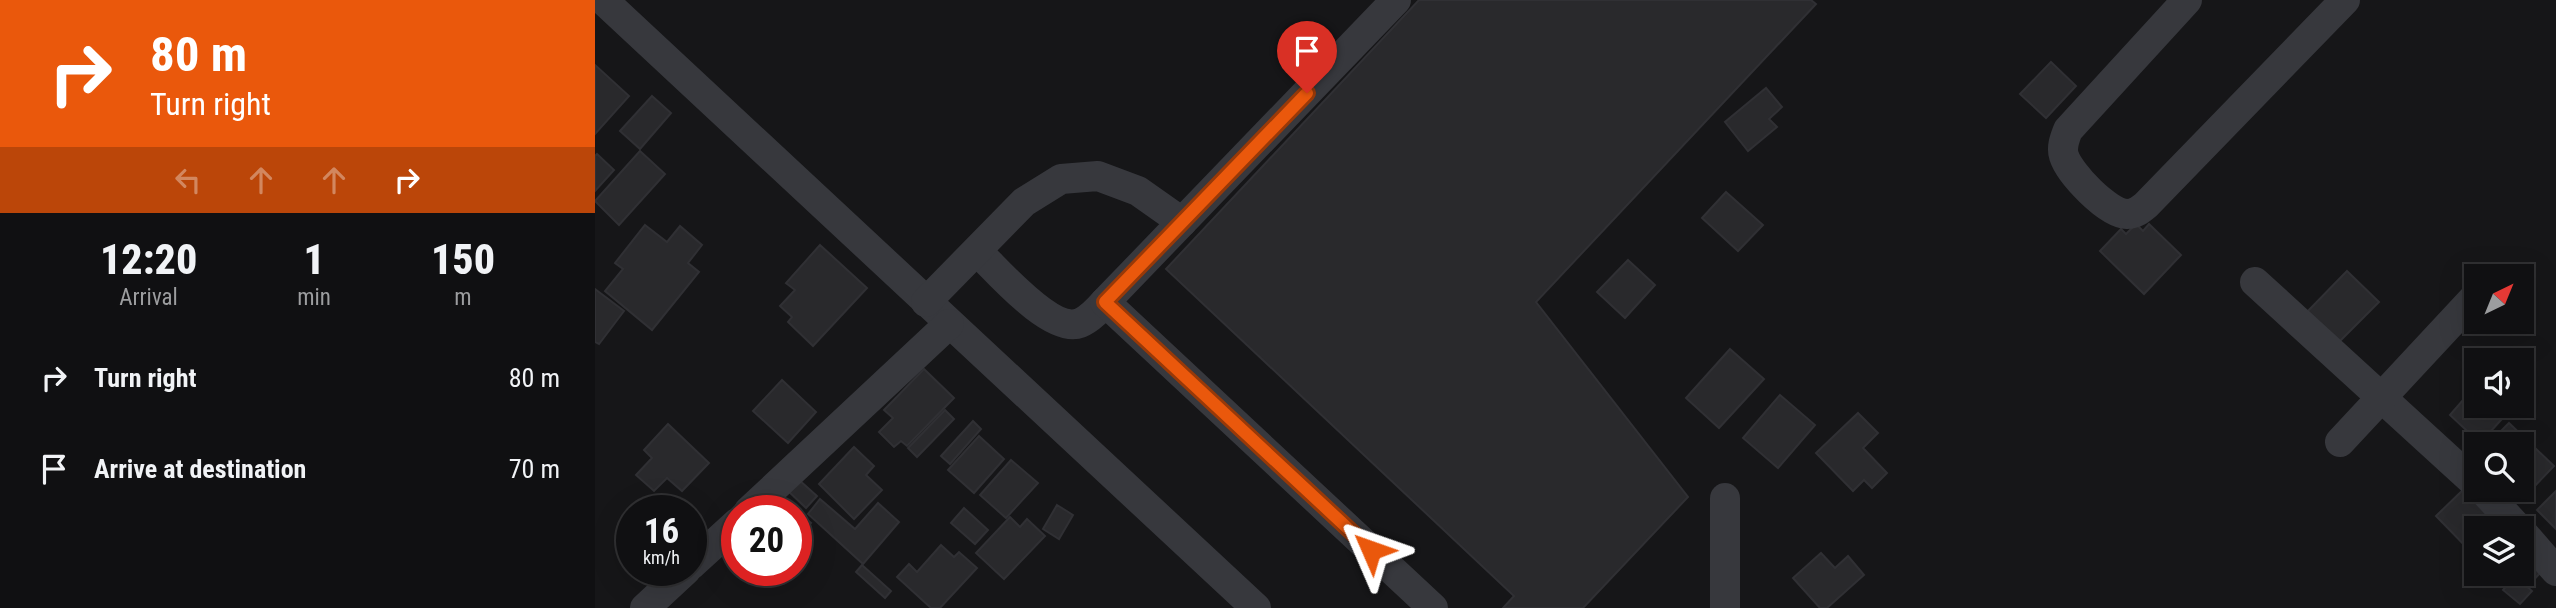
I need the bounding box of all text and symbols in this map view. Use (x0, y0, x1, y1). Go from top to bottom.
pin (1277, 21, 1337, 93)
text: 80 m (150, 26, 247, 83)
icon: right (35, 28, 126, 119)
icon: arrive (1288, 32, 1326, 70)
text: Turn right (150, 85, 271, 123)
icon: left (169, 161, 207, 199)
icon: ahead (242, 161, 280, 199)
icon: ahead (315, 161, 353, 199)
icon: right (388, 161, 426, 199)
text: 12:20 (100, 235, 197, 284)
text: 1 (303, 235, 325, 284)
text: 150 (431, 235, 495, 284)
north arrow (2464, 264, 2534, 334)
map controls (2464, 264, 2534, 586)
text: Arrival (119, 284, 178, 311)
text: min (297, 284, 331, 311)
text: m (454, 284, 472, 311)
button: sound (2464, 348, 2534, 418)
icon: right (35, 359, 73, 397)
text: Turn right (94, 363, 196, 393)
text: 80 m (509, 363, 560, 393)
button: search (2464, 432, 2534, 502)
icon: arrive (35, 450, 73, 488)
text: Arrive at destination (94, 454, 306, 484)
text: 70 m (509, 454, 560, 484)
speed limit sign: 20 (721, 495, 812, 586)
text: 16 (644, 511, 679, 552)
position arrow (1334, 513, 1408, 587)
button: layers (2464, 516, 2534, 586)
text: km/h (643, 547, 680, 568)

